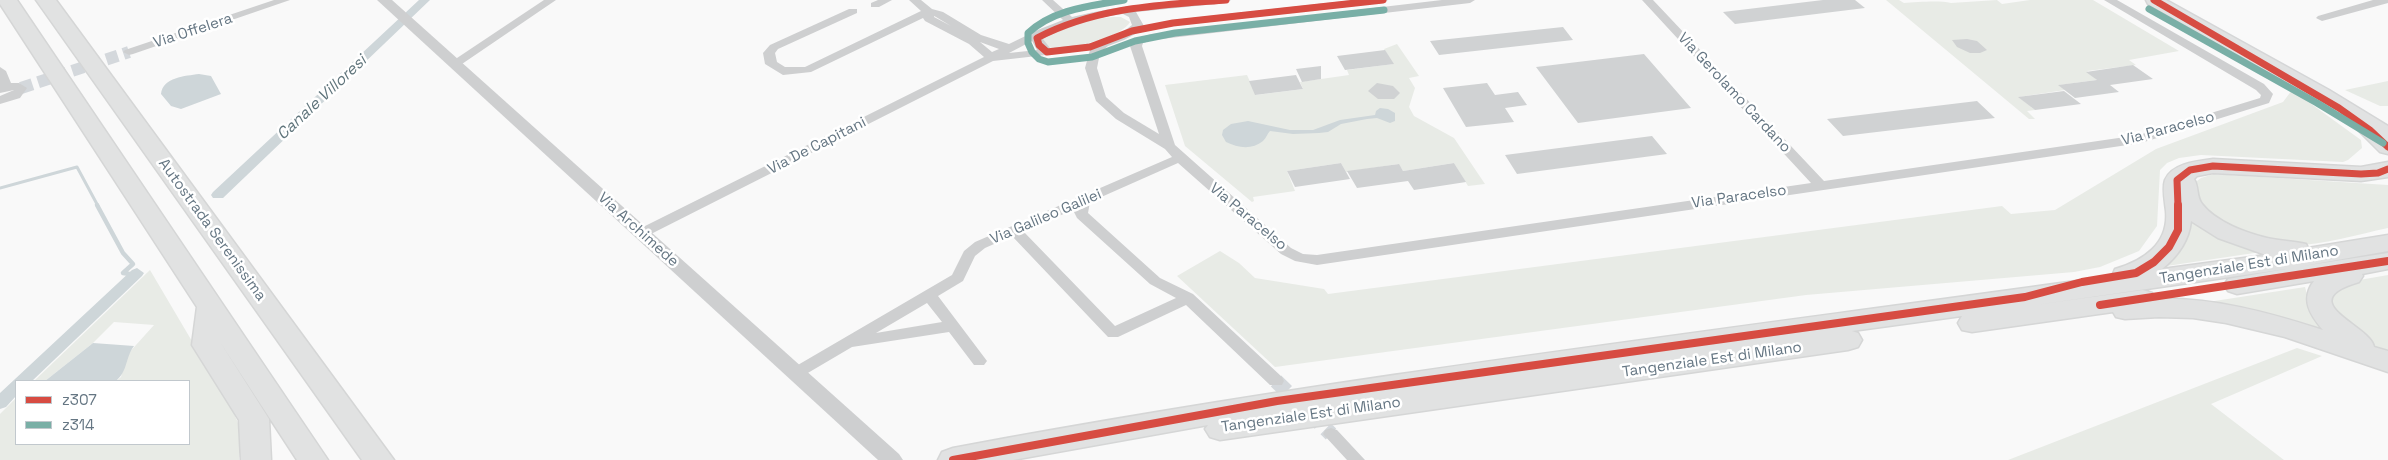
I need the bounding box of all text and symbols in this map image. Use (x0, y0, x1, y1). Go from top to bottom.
street label: Via Offelera (151, 10, 235, 52)
street label: Via Gerolamo Cardano (1674, 29, 1794, 157)
water label: Canale Villoresi (273, 52, 371, 144)
street label: Via Paracelso (2120, 108, 2216, 150)
street label: Via De Capitani (765, 113, 869, 179)
street label: Autostrada Serenissima (154, 155, 270, 305)
street label: Via Paracelso (1206, 179, 1290, 255)
street label: Via Paracelso (1690, 181, 1788, 213)
street label: Via Galileo Galilei (988, 185, 1104, 249)
street label: Via Archimede (594, 189, 682, 271)
street label: Tangenziale Est di Milano (2158, 242, 2340, 288)
street label: Tangenziale Est di Milano (1621, 338, 1803, 382)
legend (15, 380, 190, 445)
text: z307 (62, 390, 97, 409)
street label: Tangenziale Est di Milano (1220, 393, 1402, 437)
text: z314 (62, 415, 94, 434)

